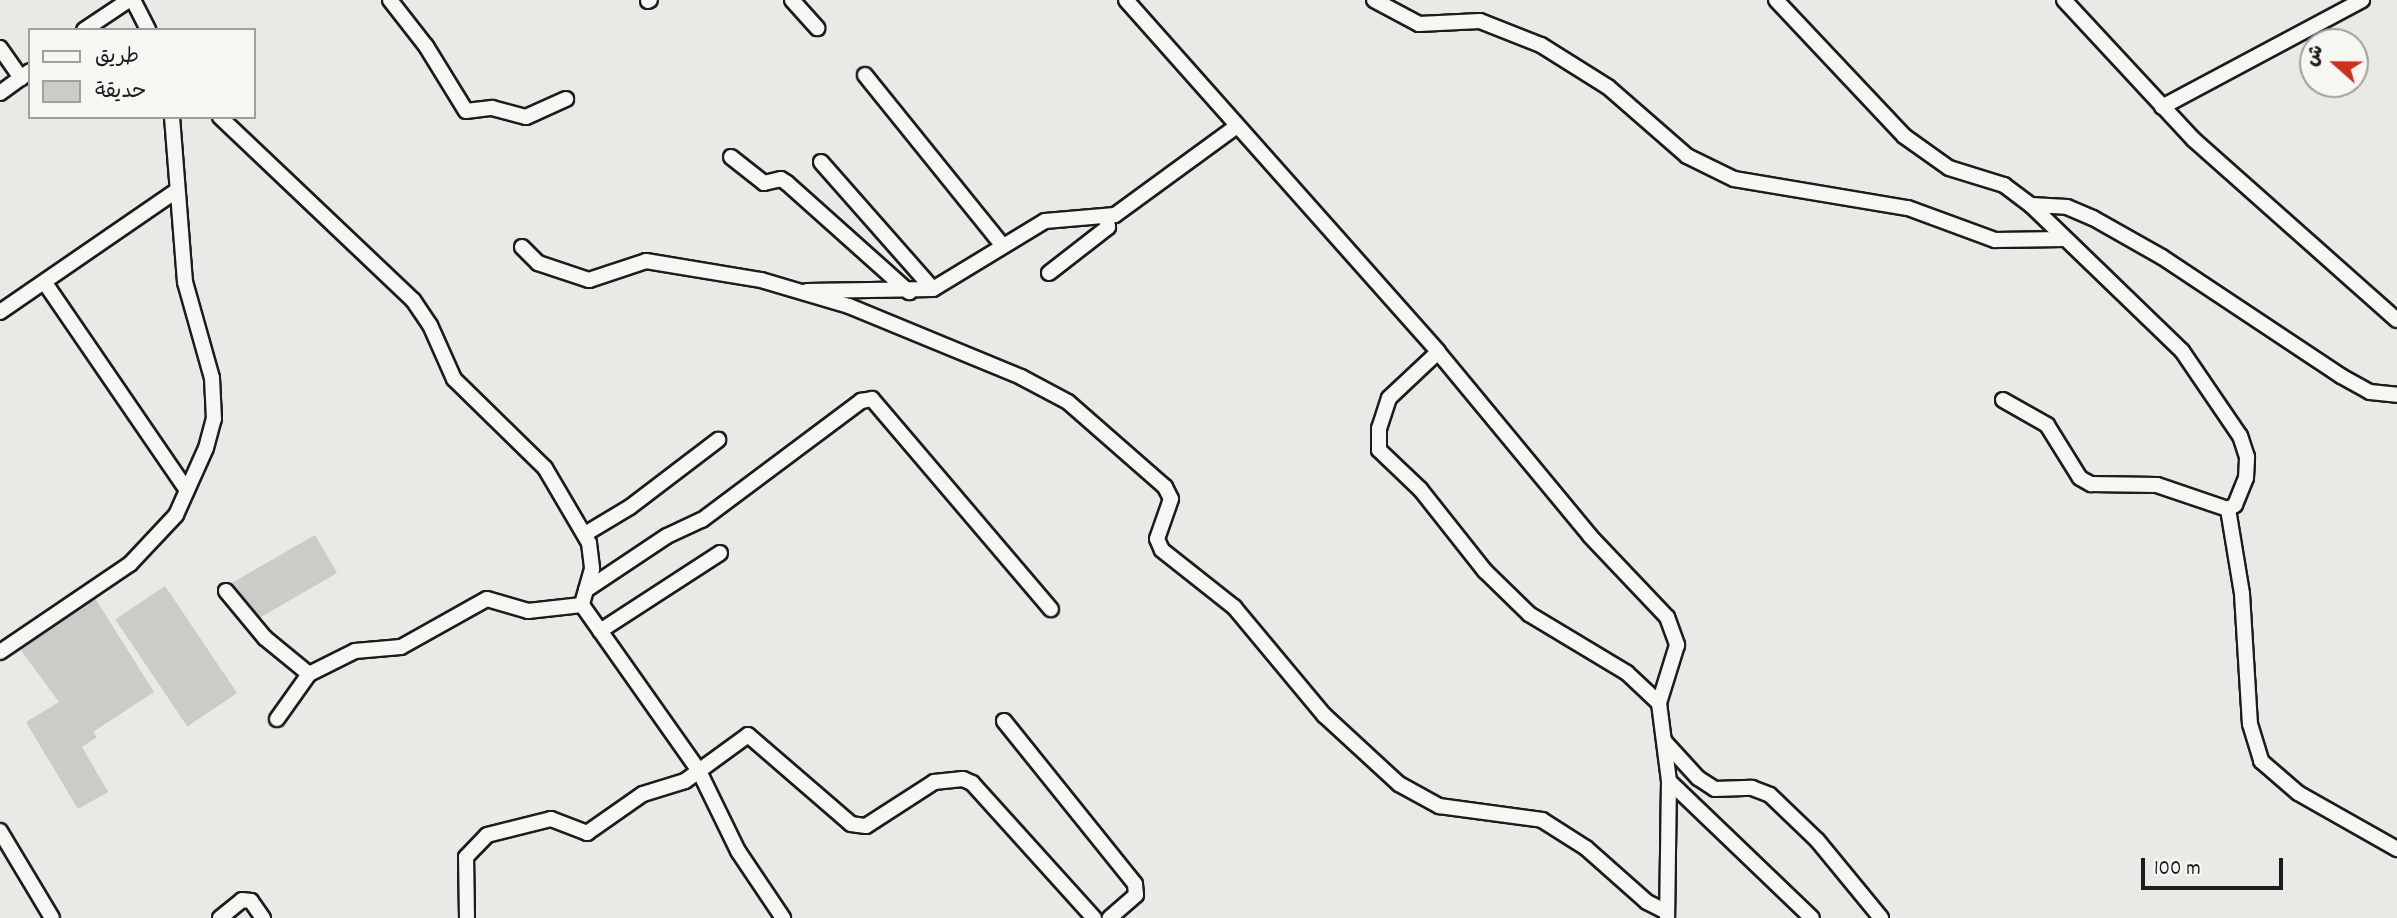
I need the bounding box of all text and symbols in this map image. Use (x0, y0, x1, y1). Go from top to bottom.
legend (28, 28, 256, 119)
north arrow (2299, 28, 2369, 98)
text: ش (2299, 41, 2332, 71)
text: طريق (95, 43, 139, 73)
text: حديقة (95, 78, 146, 108)
scale bar (2145, 844, 2287, 888)
text: 100 m (2154, 855, 2201, 885)

